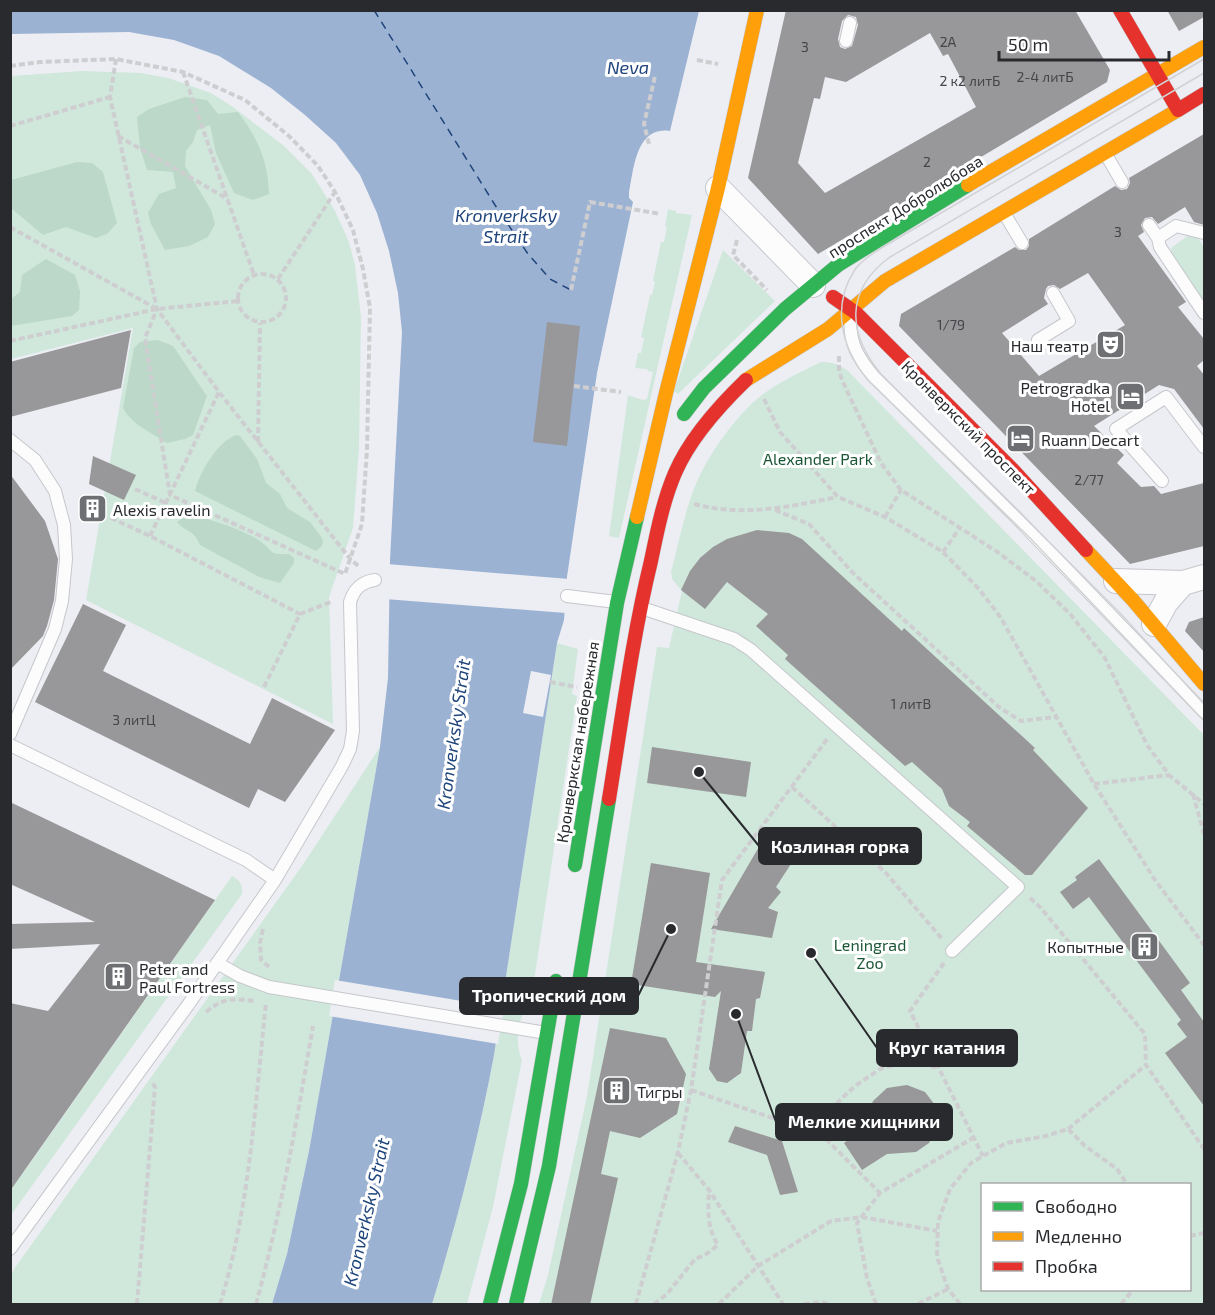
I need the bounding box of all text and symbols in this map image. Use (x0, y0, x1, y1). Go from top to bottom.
scale bar (999, 24, 1168, 62)
house number: 2А (940, 33, 957, 50)
text: 50 m (1008, 33, 1048, 55)
house number: 3 (801, 38, 809, 55)
water label: Neva (607, 56, 649, 78)
house number: 2-4 литБ (1016, 68, 1074, 85)
house number: 2 к2 литБ (940, 72, 1000, 89)
street label: проспект Добролюбова (824, 151, 986, 261)
house number: 2 (923, 153, 931, 170)
water label: Kronverksky Strait (455, 204, 557, 247)
house number: 3 (1114, 223, 1122, 240)
house number: 1/79 (937, 316, 965, 333)
theatre icon: Наш театр (1094, 329, 1126, 361)
place label: Наш театр (1011, 336, 1089, 355)
street label: Кронверкский проспект (898, 356, 1040, 498)
place label: Petrogradka Hotel (1020, 378, 1110, 415)
hotel icon: Petrogradka Hotel (1115, 380, 1147, 412)
hotel icon: Ruann Decart (1004, 423, 1036, 455)
place label: Ruann Decart (1041, 430, 1139, 449)
park label: Alexander Park (763, 449, 873, 468)
house number: 2/77 (1074, 471, 1104, 488)
building icon: Alexis ravelin (76, 493, 108, 525)
place label: Alexis ravelin (113, 500, 211, 519)
street label: Кронверкская набережная (552, 640, 602, 844)
water label: Kronverksky Strait (432, 657, 474, 811)
house number: 1 литВ (891, 695, 931, 712)
house number: 3 литЦ (112, 711, 156, 728)
callout: Козлиная горка (759, 828, 921, 864)
text: Козлиная горка (771, 835, 909, 857)
building icon: Копытные (1129, 930, 1161, 962)
park label: Leningrad Zoo (834, 935, 906, 972)
place label: Копытные (1047, 937, 1124, 956)
place label: Peter and Paul Fortress (139, 959, 235, 996)
building icon: Peter and Paul Fortress (102, 961, 134, 993)
callout: Тропический дом (460, 978, 638, 1014)
text: Тропический дом (472, 984, 626, 1006)
callout: Круг катания (877, 1030, 1017, 1066)
text: Круг катания (889, 1036, 1005, 1058)
building icon: Тигры (600, 1075, 632, 1107)
place label: Тигры (637, 1082, 683, 1101)
callout: Мелкие хищники (776, 1104, 952, 1140)
text: Мелкие хищники (788, 1110, 940, 1132)
water label: Kronverksky Strait (338, 1136, 394, 1288)
legend (981, 1183, 1191, 1291)
text: Свободно (1035, 1195, 1117, 1217)
text: Медленно (1035, 1225, 1122, 1247)
text: Пробка (1035, 1255, 1098, 1277)

